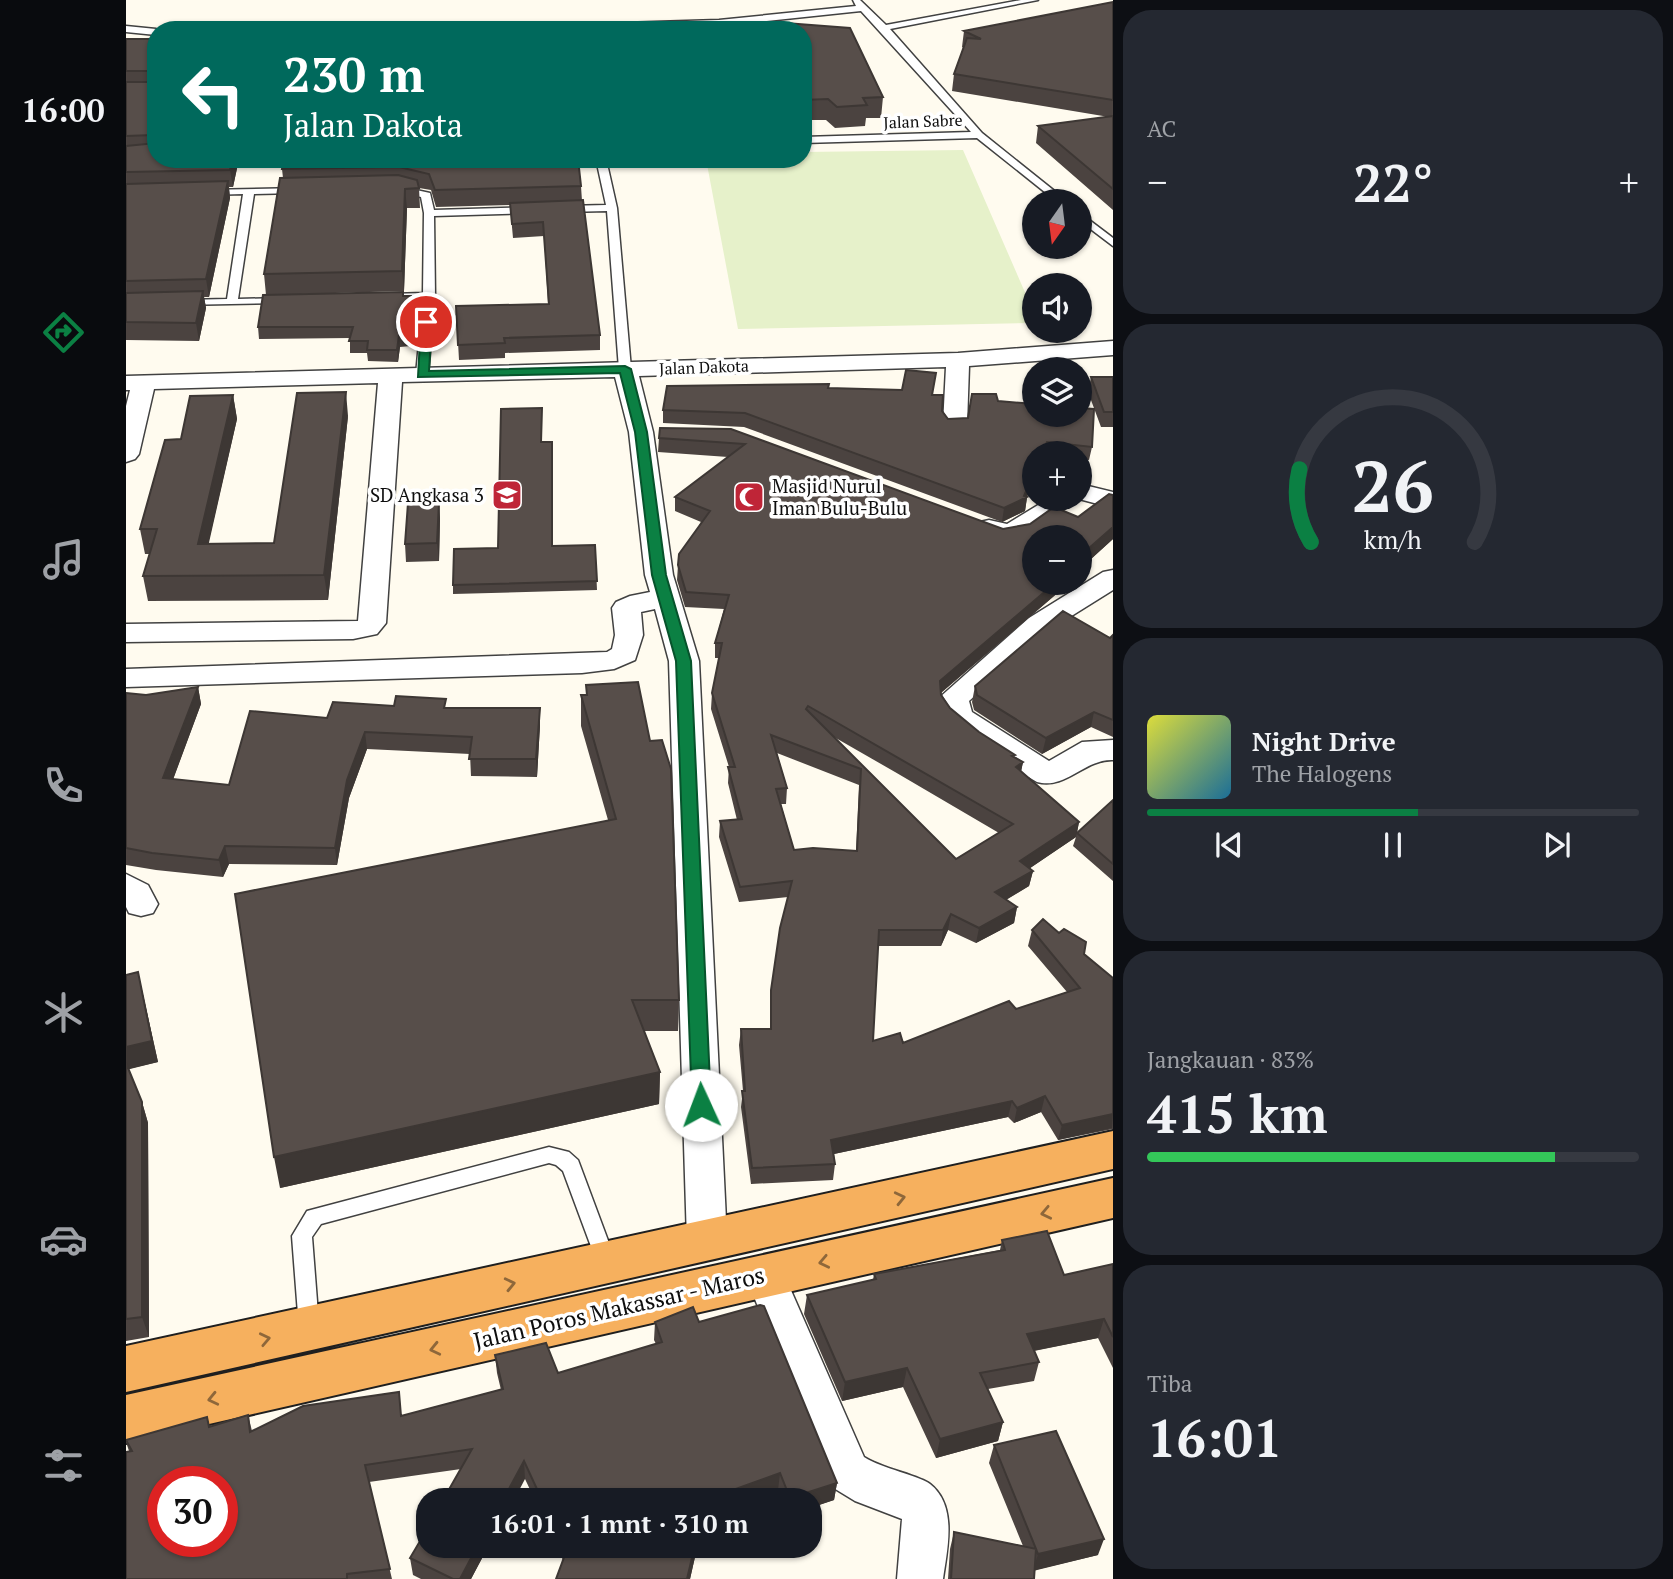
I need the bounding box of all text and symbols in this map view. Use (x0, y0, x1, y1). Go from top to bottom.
text: 230 m (283, 41, 425, 106)
icon: left (168, 49, 259, 140)
text: 16:00 (21, 89, 105, 131)
text: Jalan Dakota (283, 104, 463, 146)
street label: Jalan Sabre (883, 109, 963, 133)
text: AC (1147, 113, 1176, 144)
text: 22° (1353, 148, 1433, 217)
text: − (1147, 157, 1167, 207)
text: + (1619, 157, 1639, 207)
north arrow (1022, 189, 1092, 259)
map controls (1022, 189, 1092, 595)
button: sound (1022, 273, 1092, 343)
pin (396, 292, 456, 352)
icon: arrive (407, 303, 445, 341)
icon: directions (39, 308, 88, 357)
street label: Jalan Dakota (659, 354, 749, 380)
button: layers (1022, 357, 1092, 427)
text: 26 (1352, 436, 1434, 533)
button: + (1022, 441, 1092, 511)
place label: Masjid Nurul Iman Bulu-Bulu (772, 473, 907, 520)
school or university icon: SD Angkasa 3 (490, 478, 524, 512)
mosque icon: Masjid Nurul Iman Bulu-Bulu (732, 480, 766, 514)
place label: SD Angkasa 3 (370, 482, 484, 507)
text: km/h (1364, 522, 1422, 555)
button: − (1022, 525, 1092, 595)
icon: music (39, 535, 88, 584)
text: Night Drive (1252, 724, 1396, 758)
text: The Halogens (1252, 758, 1392, 789)
icon: phone (39, 761, 88, 810)
icon: previous (1210, 826, 1248, 864)
icon: pause (1374, 826, 1412, 864)
icon: next (1538, 826, 1576, 864)
icon: climate (39, 988, 88, 1037)
text: Jangkauan · 83% (1147, 1044, 1314, 1075)
position arrow (664, 1068, 738, 1142)
text: 415 km (1147, 1079, 1328, 1148)
one-way arrow (894, 1192, 906, 1207)
one-way arrow (1040, 1205, 1052, 1219)
icon: car (39, 1215, 88, 1264)
one-way arrow (818, 1254, 830, 1268)
street label: Jalan Poros Makassar - Maros (470, 1259, 767, 1356)
one-way arrow (504, 1278, 516, 1292)
one-way arrow (259, 1333, 271, 1348)
one-way arrow (429, 1341, 441, 1356)
text: Tiba (1147, 1368, 1192, 1399)
one-way arrow (207, 1391, 219, 1405)
text: 16:01 (1147, 1403, 1282, 1472)
icon: filters (39, 1441, 88, 1490)
speed limit sign: 30 (147, 1466, 238, 1557)
text: 16:01 · 1 mnt · 310 m (489, 1506, 749, 1540)

